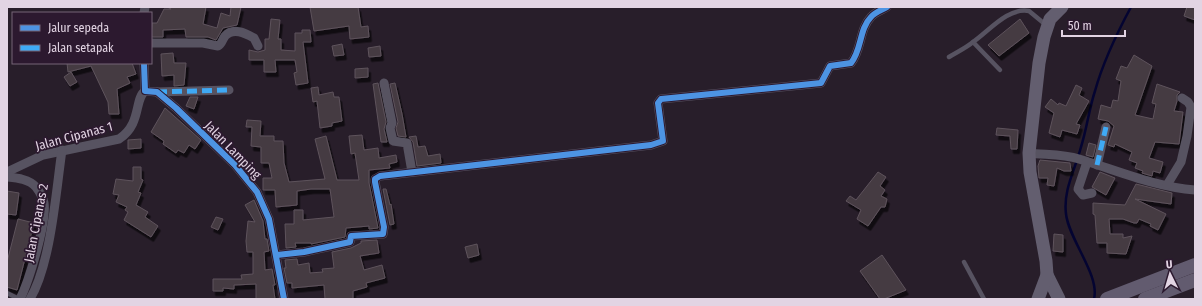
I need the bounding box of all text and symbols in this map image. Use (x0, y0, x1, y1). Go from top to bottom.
legend (12, 12, 152, 64)
scale bar (1062, 12, 1125, 38)
text: 50 m (1068, 19, 1092, 33)
text: Jalur sepeda (48, 21, 109, 35)
text: Jalan setapak (48, 41, 114, 55)
street label: Jalan Cipanas 1 (34, 118, 114, 154)
street label: Jalan Lamping (202, 118, 265, 183)
street label: Jalan Cipanas 2 (21, 182, 51, 264)
north arrow (1150, 254, 1190, 294)
text: U (1165, 258, 1173, 271)

